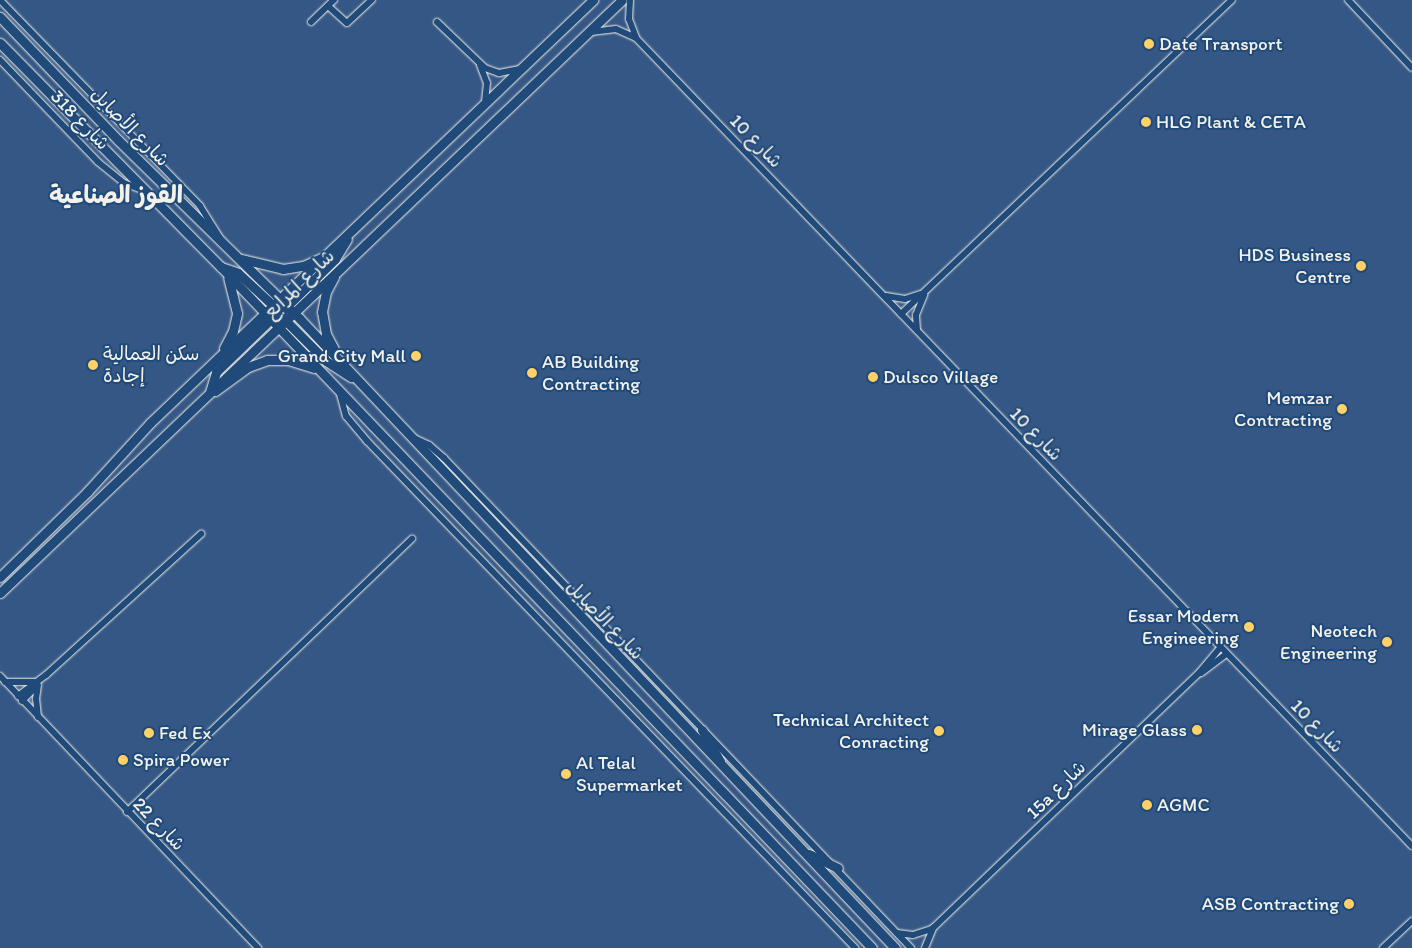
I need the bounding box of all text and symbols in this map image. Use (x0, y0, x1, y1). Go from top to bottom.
place label: Date Transport (1159, 33, 1281, 55)
marker: Date Transport (1143, 38, 1155, 50)
street label: شارع الأصايل (86, 83, 174, 171)
street label: شارع 318 (46, 85, 114, 155)
street label: شارع 10 (725, 109, 787, 173)
place label: HLG Plant & CETA (1156, 111, 1306, 133)
marker: HLG Plant & CETA (1140, 116, 1152, 128)
district label: القوز الصناعية (49, 181, 183, 209)
place label: HDS Business Centre (1238, 244, 1351, 288)
street label: شارع المرابع (259, 245, 339, 323)
marker: HDS Business Centre (1355, 260, 1367, 272)
place label: سكن العمالية إجادة (103, 343, 199, 387)
place label: Grand City Mall (278, 345, 406, 367)
marker: Grand City Mall (410, 350, 422, 362)
place label: AB Building Contracting (542, 351, 640, 395)
marker: سكن العمالية إجادة (87, 359, 99, 371)
place label: Dulsco Village (883, 366, 998, 388)
marker: AB Building Contracting (526, 367, 538, 379)
marker: Dulsco Village (867, 371, 879, 383)
place label: Memzar Contracting (1234, 387, 1332, 431)
street label: شارع 10 (1005, 402, 1067, 466)
marker: Memzar Contracting (1336, 403, 1348, 415)
street label: شارع الأصايل (561, 575, 649, 665)
place label: Essar Modern Engineering (1128, 605, 1239, 649)
place label: Neotech Engineering (1280, 620, 1377, 664)
marker: Essar Modern Engineering (1243, 621, 1255, 633)
marker: Neotech Engineering (1381, 636, 1393, 648)
street label: شارع 10 (1286, 694, 1348, 758)
place label: Technical Architect Conracting (773, 709, 929, 753)
place label: Mirage Glass (1082, 719, 1187, 741)
place label: Fed Ex (159, 722, 212, 744)
marker: Mirage Glass (1191, 724, 1203, 736)
marker: Technical Architect Conracting (933, 725, 945, 737)
marker: Fed Ex (143, 727, 155, 739)
place label: Spira Power (133, 749, 229, 771)
place label: Al Telal Supermarket (576, 752, 683, 796)
marker: Spira Power (117, 754, 129, 766)
street label: 15a شارع (1021, 756, 1091, 824)
marker: Al Telal Supermarket (560, 768, 572, 780)
street label: شارع 22 (128, 793, 190, 855)
place label: AGMC (1157, 794, 1210, 816)
marker: AGMC (1141, 799, 1153, 811)
place label: ASB Contracting (1202, 893, 1339, 915)
marker: ASB Contracting (1343, 898, 1355, 910)

